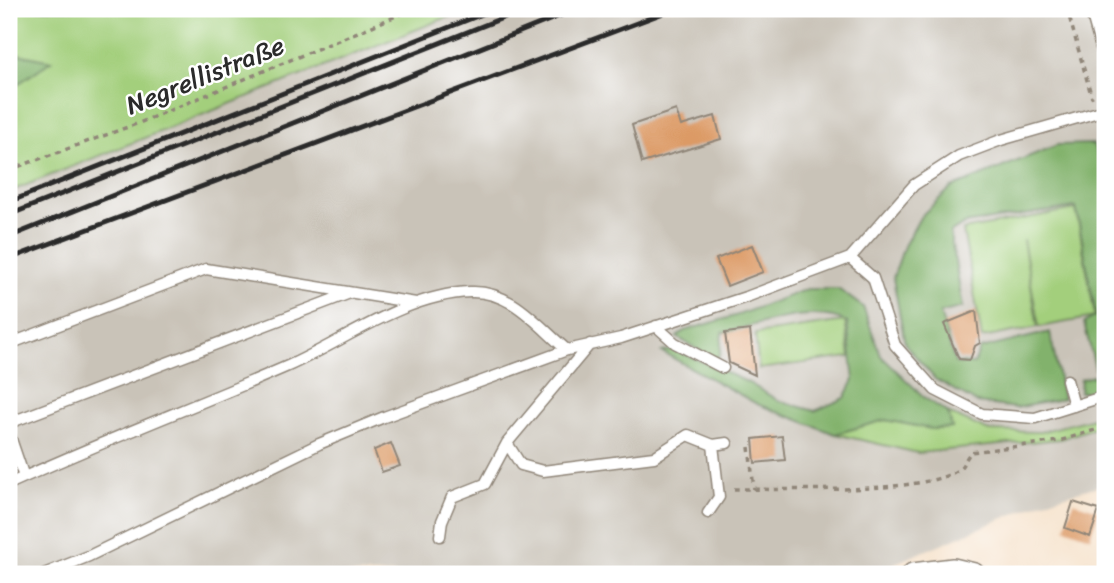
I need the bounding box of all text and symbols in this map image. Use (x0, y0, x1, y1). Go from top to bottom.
street label: Negrellistraße (119, 22, 291, 128)

